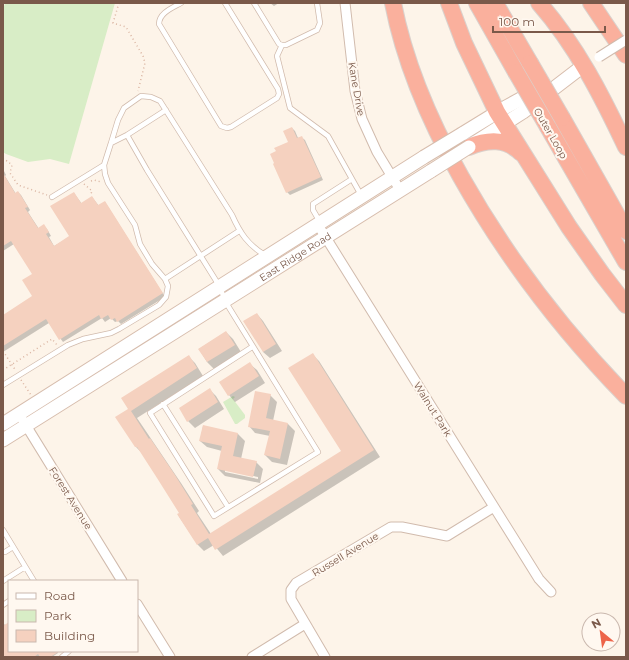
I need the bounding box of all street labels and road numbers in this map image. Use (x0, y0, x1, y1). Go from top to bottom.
street label: Kane Drive (345, 61, 368, 117)
street label: Outer Loop (531, 105, 570, 161)
street label: East Ridge Road (257, 229, 334, 284)
street label: Walnut Park (411, 379, 455, 439)
street label: Forest Avenue (46, 464, 95, 532)
street label: Russell Avenue (310, 529, 381, 579)

